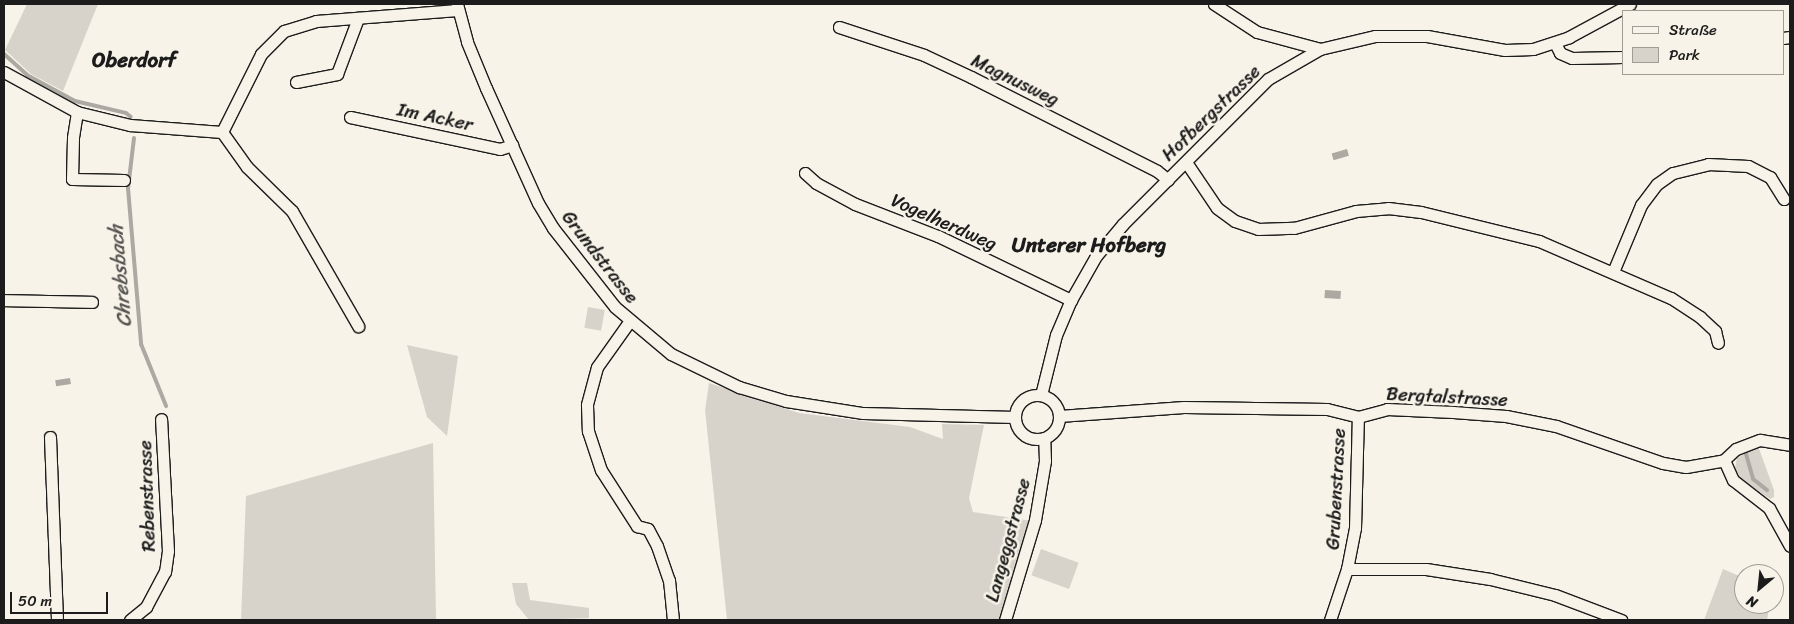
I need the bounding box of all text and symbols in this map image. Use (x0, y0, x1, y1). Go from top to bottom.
legend (1622, 10, 1784, 75)
text: Straße (1669, 17, 1717, 43)
text: Park (1669, 42, 1700, 68)
district label: Oberdorf (92, 47, 176, 73)
street label: Magnusweg (967, 49, 1063, 111)
street label: Hofbergstrasse (1157, 60, 1265, 166)
street label: Im Acker (395, 98, 475, 136)
street label: Vogelherdweg (888, 189, 1000, 255)
street label: Grundstrasse (557, 206, 643, 308)
water label: Chrebsbach (104, 224, 136, 328)
district label: Unterer Hofberg (1012, 232, 1166, 258)
street label: Bergtalstrasse (1386, 382, 1508, 412)
street label: Grubenstrasse (1321, 428, 1351, 550)
street label: Rebenstrasse (134, 440, 160, 552)
street label: Langeggstrasse (981, 476, 1035, 604)
north arrow (1734, 564, 1784, 614)
scale bar (12, 582, 110, 614)
text: 50 m (18, 588, 52, 614)
text: N (1742, 588, 1762, 615)

